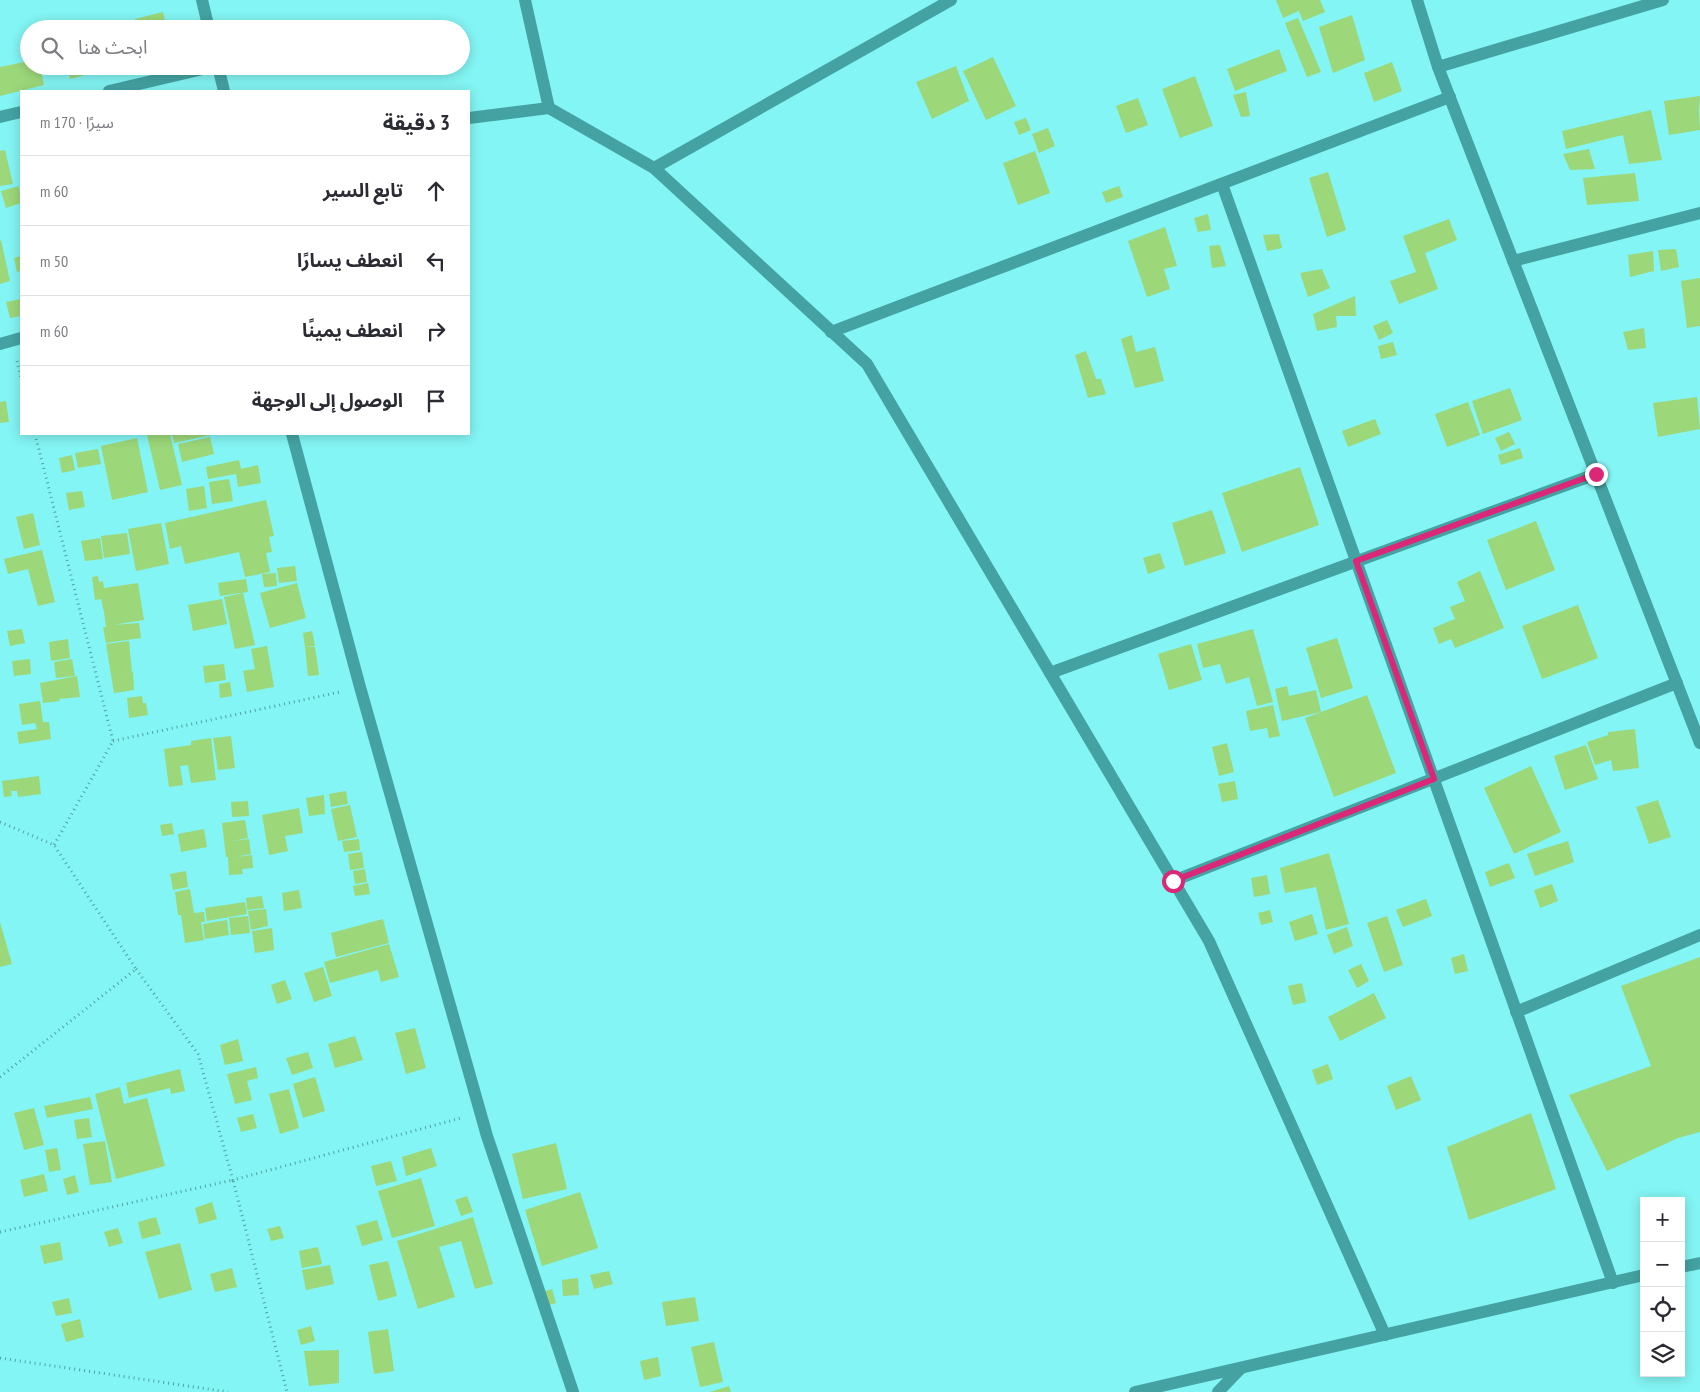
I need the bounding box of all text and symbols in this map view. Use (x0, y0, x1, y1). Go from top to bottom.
search box (20, 20, 470, 75)
icon: search (38, 34, 66, 62)
text: ابحث هنا (78, 35, 147, 59)
text: 3 دقيقة (383, 109, 450, 136)
text: سيرًا · 170 m (40, 112, 114, 132)
icon: ahead (422, 177, 450, 205)
text: تابع السير (323, 178, 403, 202)
text: 60 m (40, 181, 68, 201)
icon: left (422, 247, 450, 275)
text: انعطف يسارًا (297, 248, 403, 272)
text: 50 m (40, 251, 68, 271)
icon: right (422, 317, 450, 345)
text: انعطف يمينًا (302, 318, 403, 342)
text: 60 m (40, 321, 68, 341)
icon: arrive (422, 387, 450, 415)
text: الوصول إلى الوجهة (252, 388, 403, 412)
route end (1585, 463, 1608, 486)
route start (1162, 870, 1185, 893)
map controls (1640, 1197, 1685, 1377)
button: + (1640, 1197, 1685, 1242)
button: − (1640, 1242, 1685, 1287)
button: locate (1640, 1287, 1685, 1332)
button: layers (1640, 1332, 1685, 1377)

